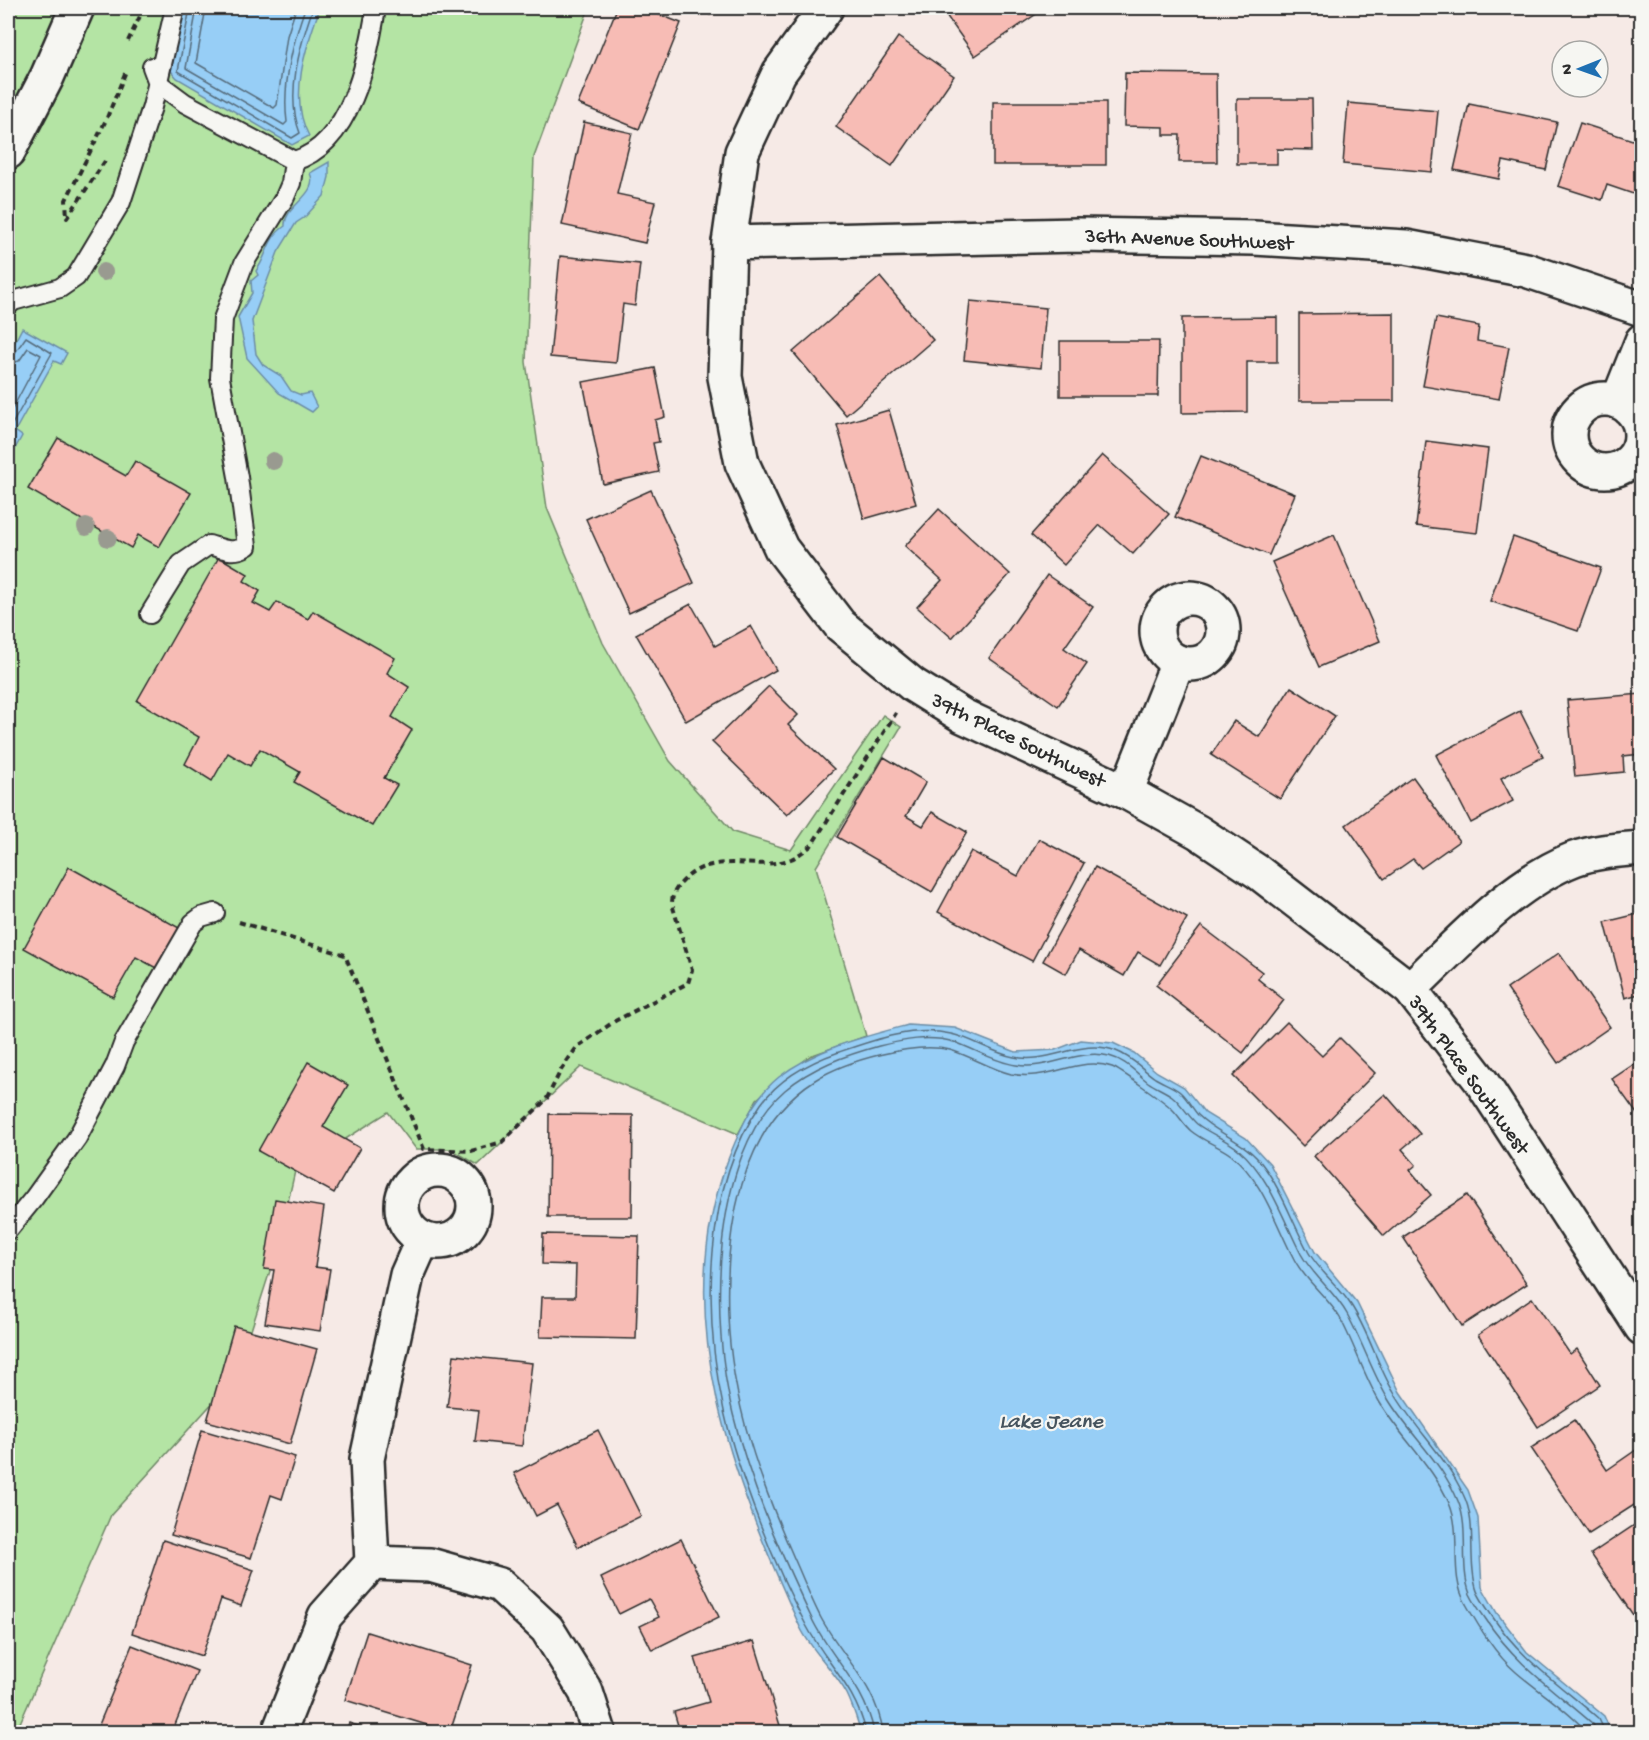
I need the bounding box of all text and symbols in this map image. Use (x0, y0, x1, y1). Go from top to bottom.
north arrow (1550, 39, 1610, 99)
text: N (1559, 63, 1578, 75)
street label: 36th Avenue Southwest (1083, 225, 1296, 258)
street label: 39th Place Southwest (925, 689, 1111, 796)
street label: 39th Place Southwest (1400, 991, 1535, 1163)
water label: Lake Jeane (999, 1410, 1104, 1436)

